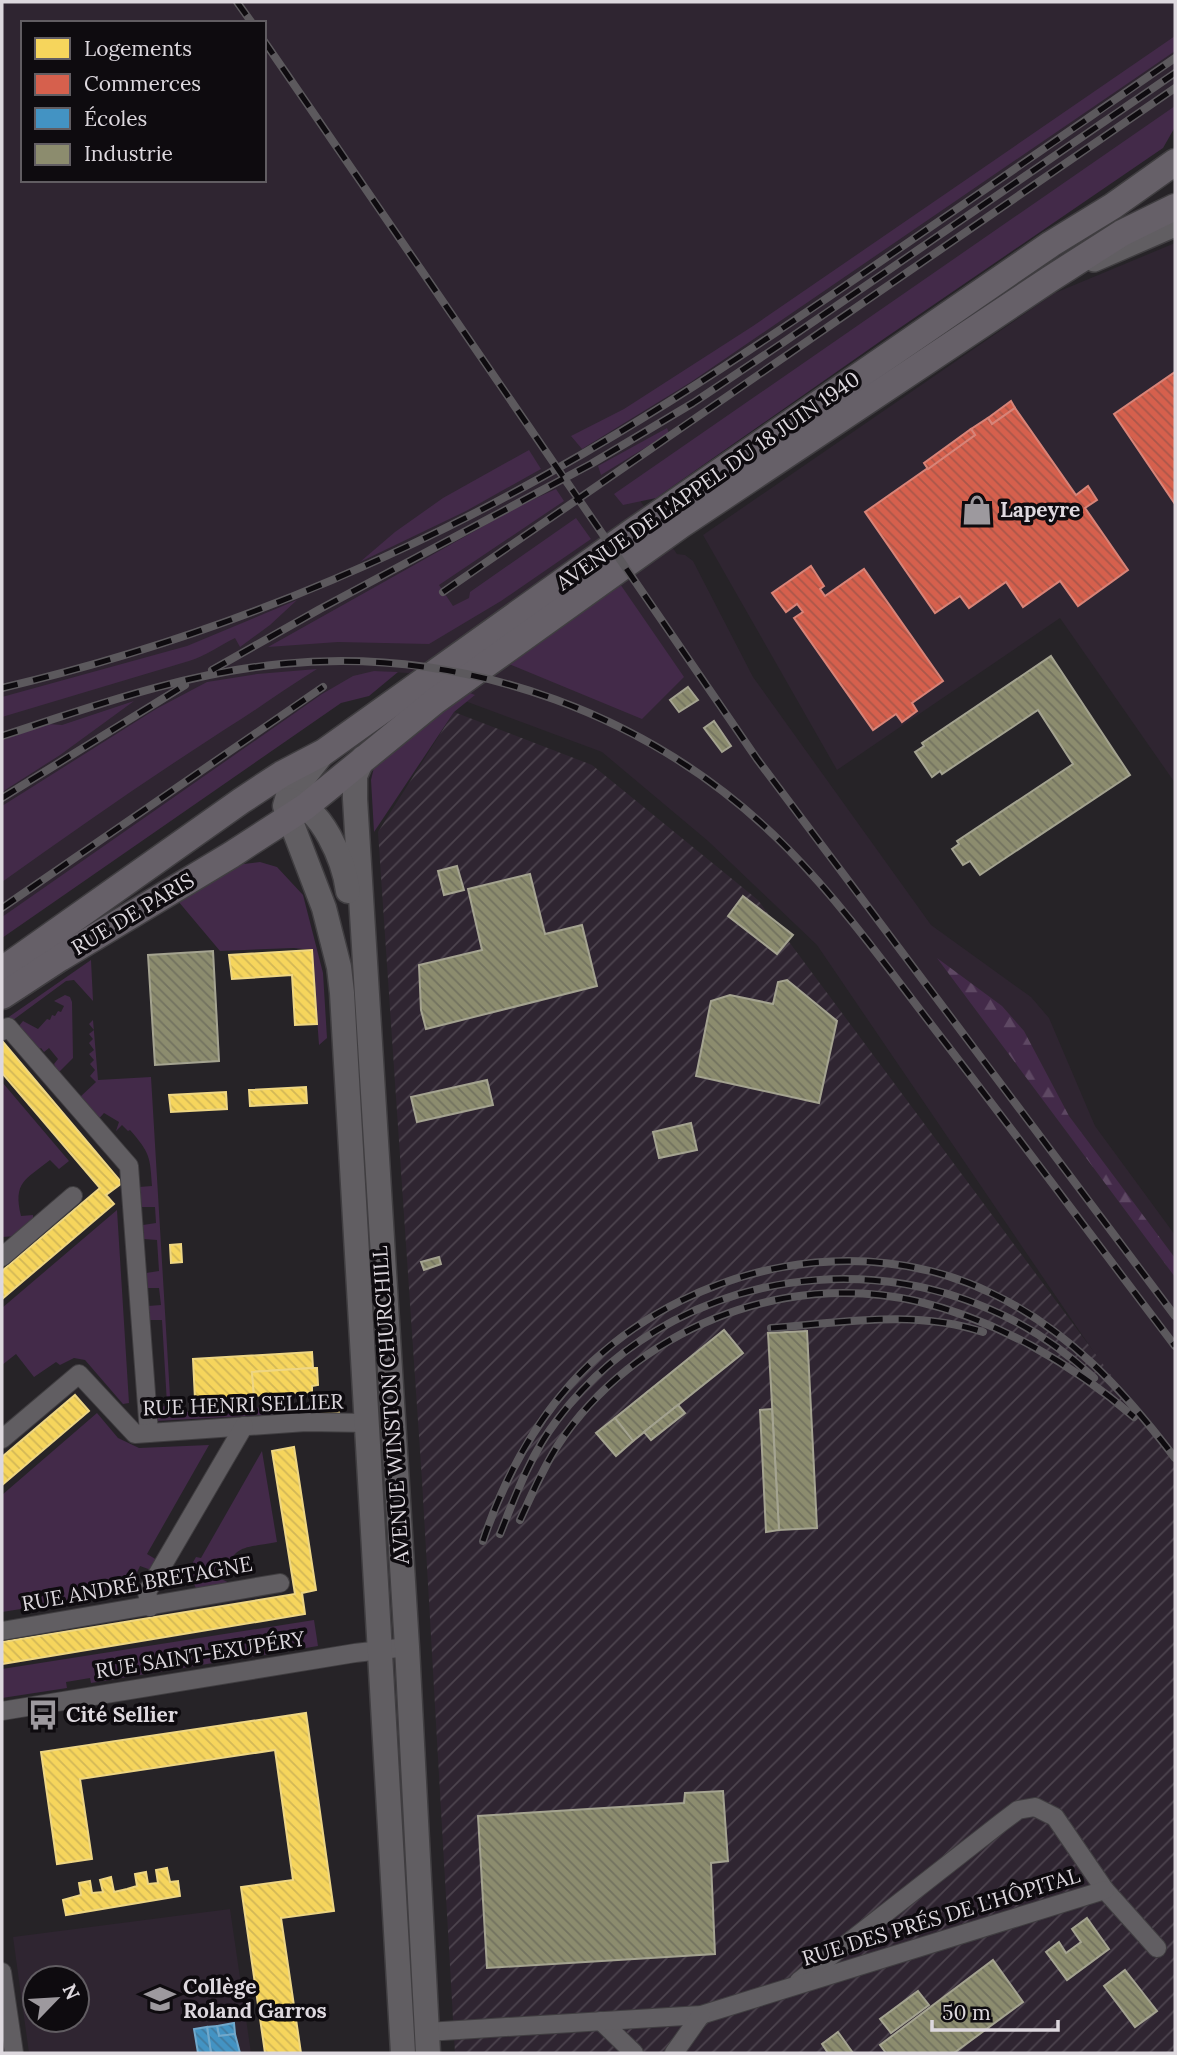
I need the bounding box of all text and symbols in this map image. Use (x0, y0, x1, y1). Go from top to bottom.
legend (21, 21, 266, 182)
text: Logements (84, 35, 192, 62)
text: Commerces (84, 70, 201, 97)
text: Écoles (84, 105, 147, 132)
text: Industrie (84, 140, 173, 167)
street label: AVENUE DE L'APPEL DU 18 JUIN 1940 (550, 365, 865, 597)
shop icon: Lapeyre (960, 493, 994, 527)
place label: Lapeyre (1000, 496, 1080, 523)
street label: RUE DE PARIS (66, 866, 199, 961)
street label: AVENUE WINSTON CHURCHILL (366, 1245, 415, 1566)
street label: RUE HENRI SELLIER (142, 1387, 345, 1422)
street label: RUE ANDRÉ BRETAGNE (19, 1550, 254, 1617)
street label: RUE SAINT-EXUPÉRY (93, 1624, 307, 1684)
bus stop icon: Cité Sellier (26, 1698, 60, 1732)
place label: Cité Sellier (66, 1701, 178, 1728)
street label: RUE DES PRÉS DE L'HÔPITAL (799, 1861, 1083, 1972)
north arrow (21, 1964, 91, 2034)
place label: Collège Roland Garros (183, 1973, 327, 2024)
text: N (57, 1980, 86, 2004)
school or university icon: Collège Roland Garros (143, 1982, 177, 2016)
scale bar (932, 1988, 1058, 2032)
text: 50 m (942, 1999, 991, 2026)

